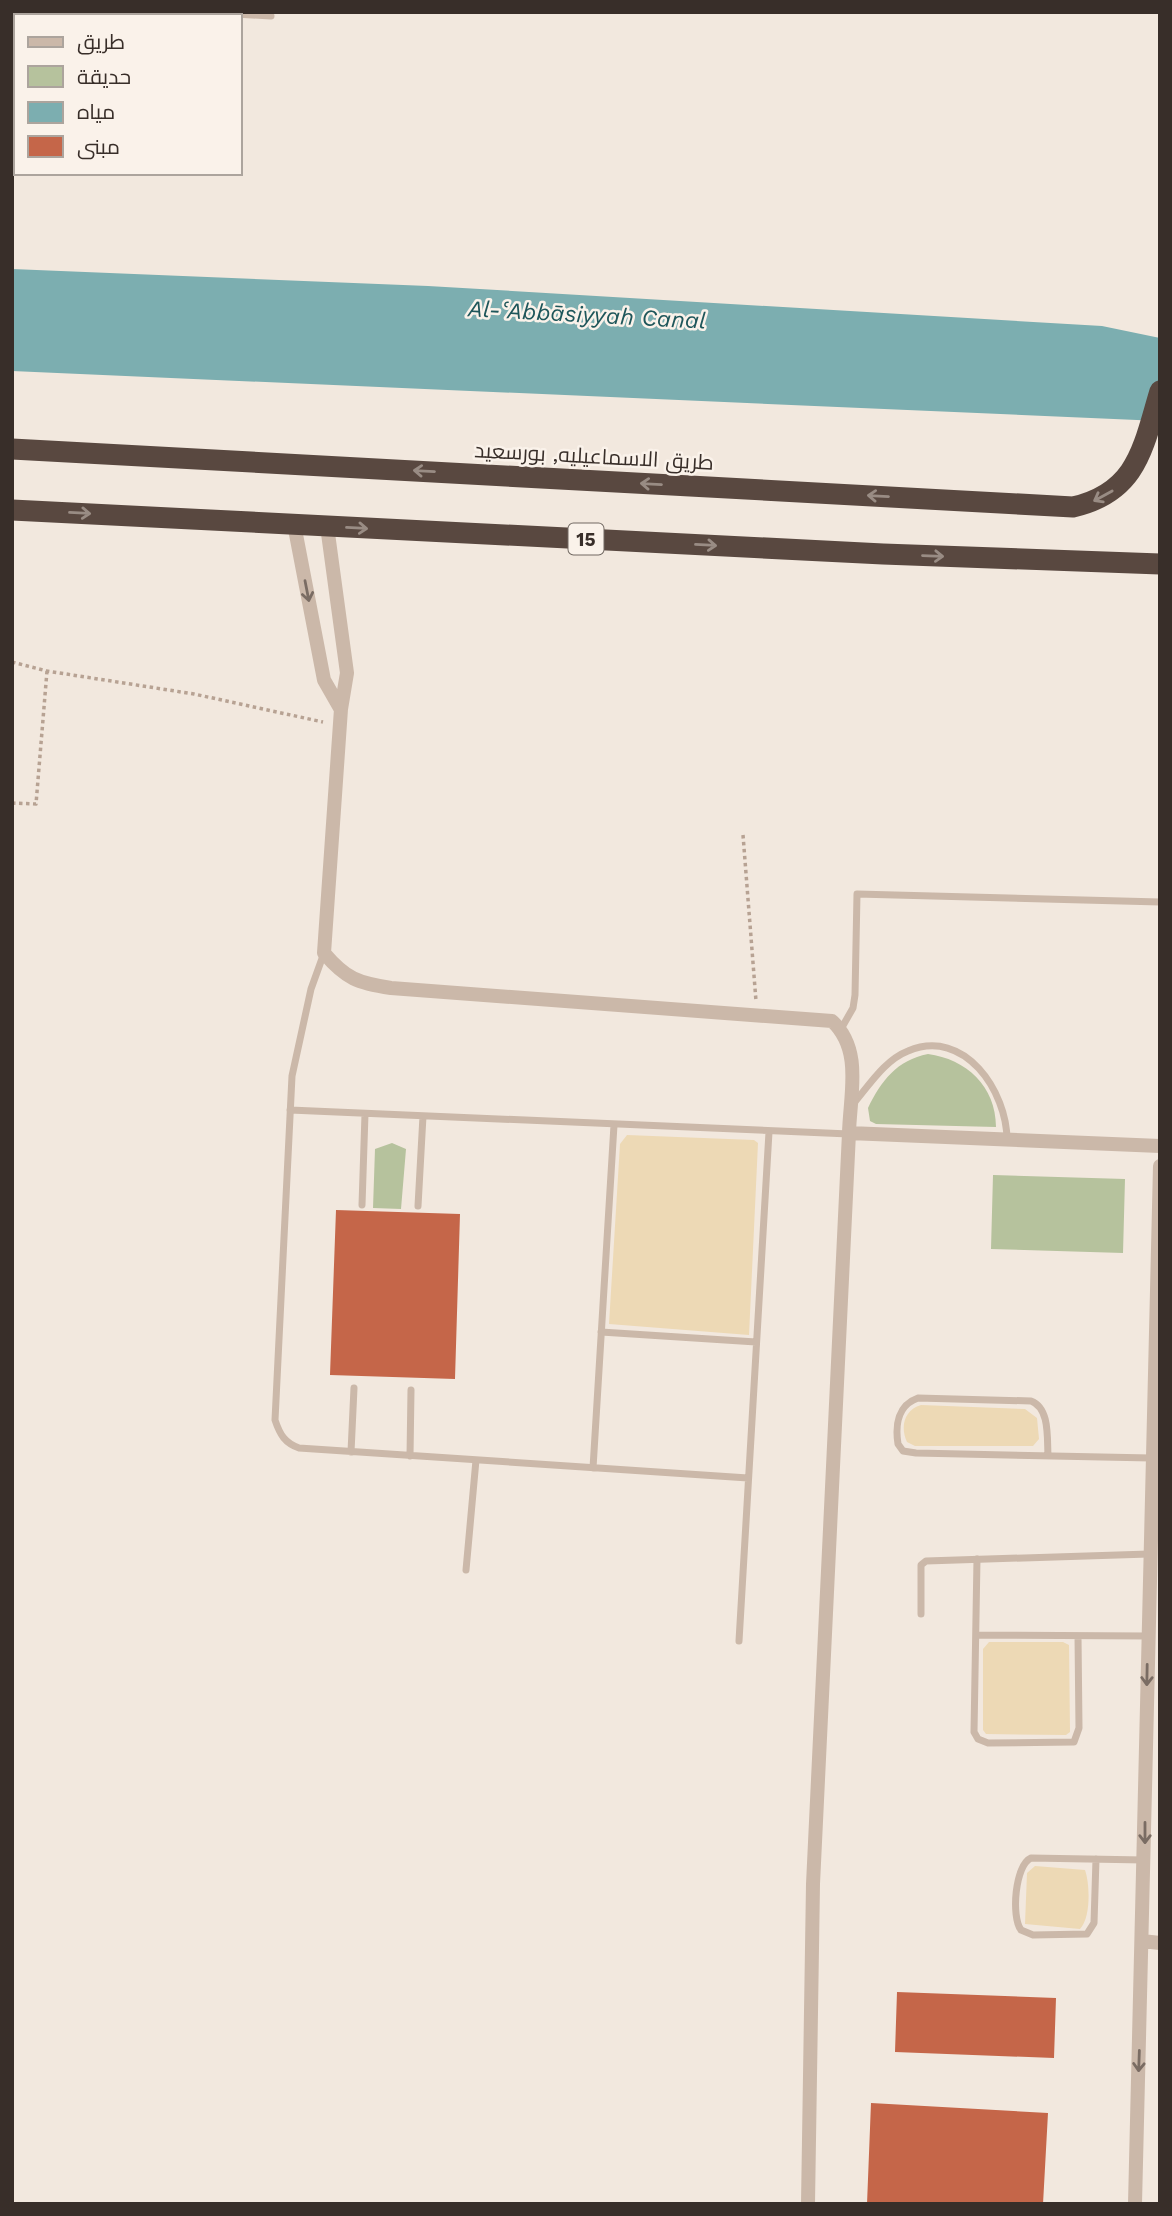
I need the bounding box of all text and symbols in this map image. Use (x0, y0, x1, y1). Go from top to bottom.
legend (14, 14, 242, 175)
text: طريق (77, 29, 125, 55)
text: حديقة (77, 64, 131, 89)
text: مياه (77, 99, 115, 124)
text: مبنى (77, 134, 120, 160)
water label: Al-ʿAbbāsiyyah Canal (466, 295, 707, 335)
street label: طريق الاسماعيليه, بورسعيد (474, 437, 714, 476)
one-way arrow (412, 465, 435, 478)
one-way arrow (640, 477, 663, 490)
one-way arrow (867, 490, 890, 503)
one-way arrow (1093, 490, 1114, 503)
one-way arrow (69, 507, 92, 520)
one-way arrow (345, 521, 368, 534)
road number: 15 (568, 524, 604, 554)
one-way arrow (694, 539, 717, 552)
one-way arrow (922, 549, 945, 562)
one-way arrow (301, 579, 314, 602)
one-way arrow (1140, 1664, 1154, 1687)
one-way arrow (1138, 1821, 1151, 1844)
one-way arrow (1132, 2049, 1146, 2072)

